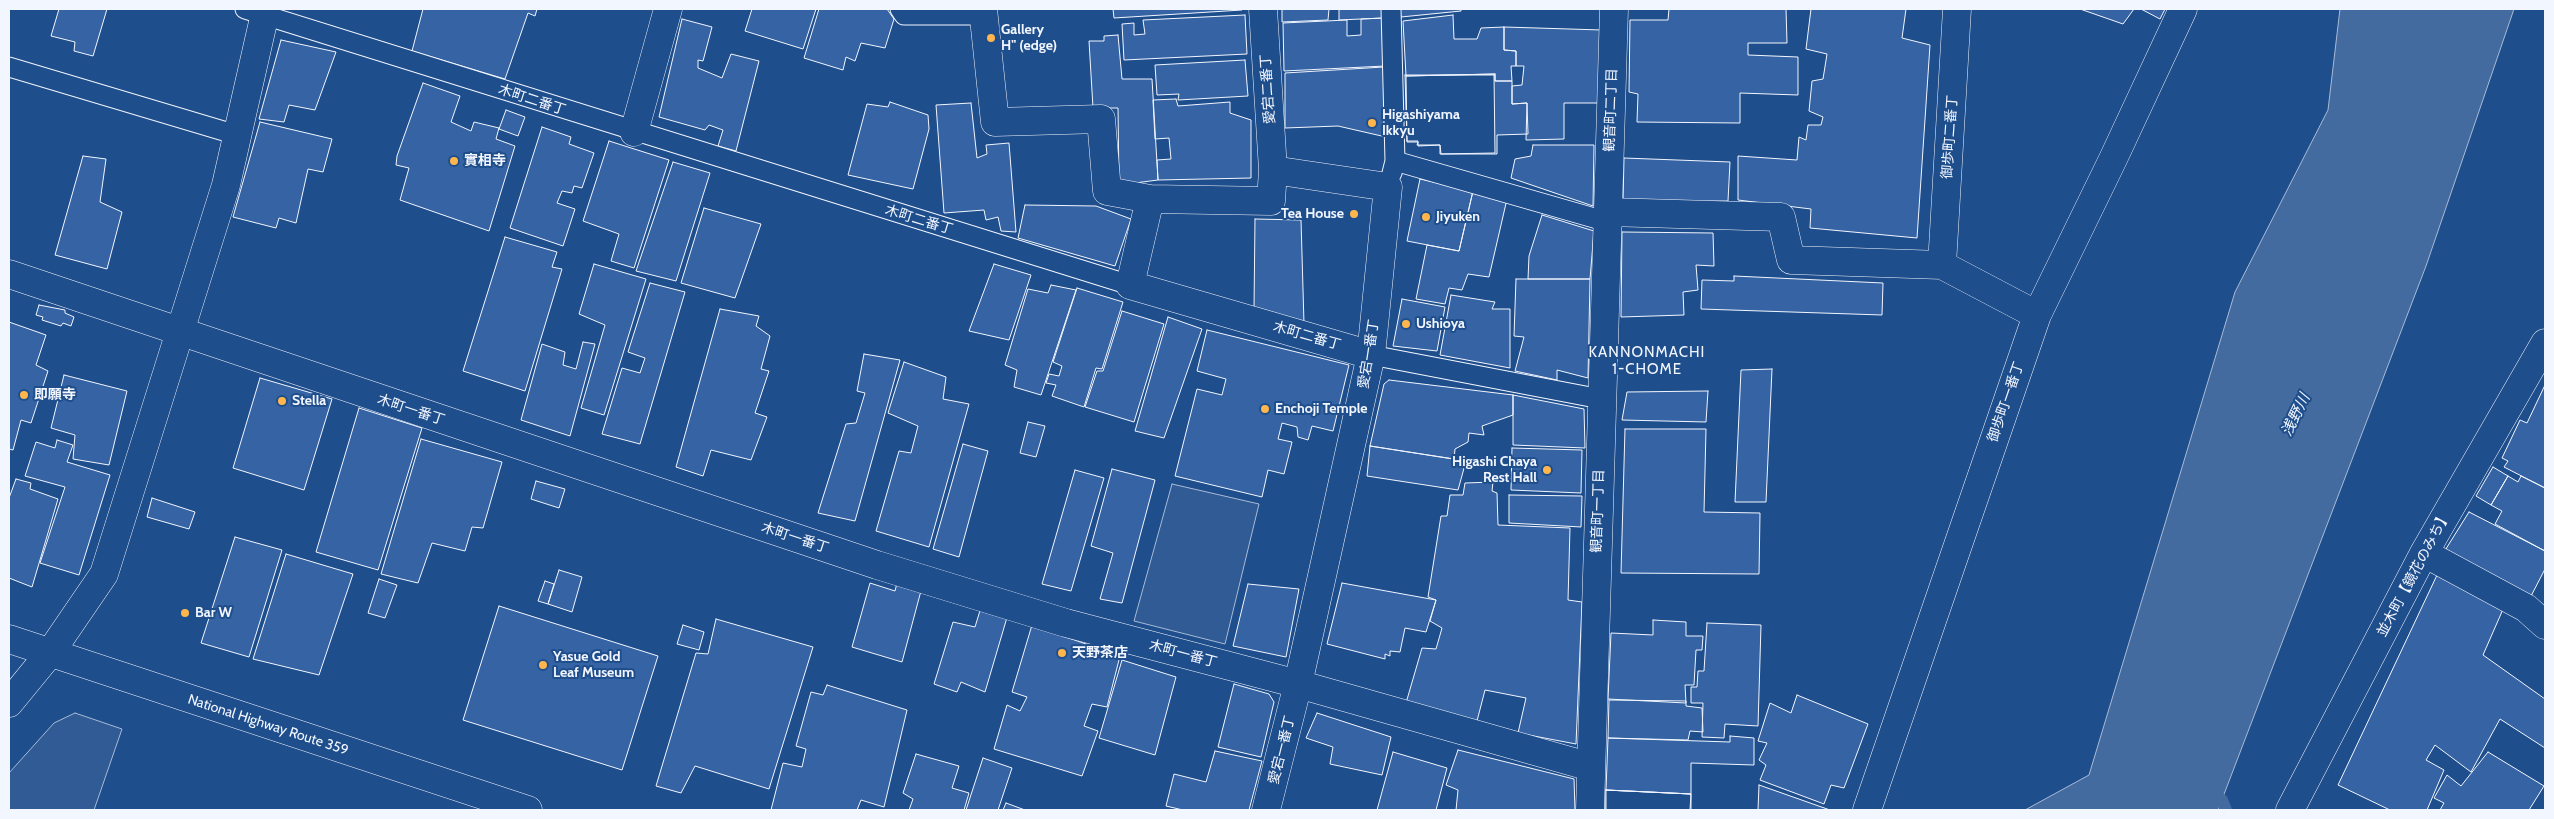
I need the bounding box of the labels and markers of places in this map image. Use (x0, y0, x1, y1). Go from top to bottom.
place label: Gallery H" (edge) (1001, 22, 1057, 54)
marker: Gallery H" (edge) (985, 32, 997, 44)
place label: Higashiyama Ikkyu (1382, 107, 1460, 140)
marker: Higashiyama Ikkyu (1366, 117, 1378, 129)
place label: 實相寺 (464, 153, 506, 169)
marker: 實相寺 (448, 155, 460, 167)
place label: Tea House (1281, 206, 1344, 222)
marker: Tea House (1348, 208, 1360, 220)
place label: Jiyuken (1436, 209, 1480, 225)
marker: Jiyuken (1420, 211, 1432, 223)
place label: Ushioya (1416, 316, 1465, 332)
marker: Ushioya (1400, 318, 1412, 330)
place label: 即願寺 (34, 387, 76, 403)
marker: 即願寺 (18, 389, 30, 401)
place label: Stella (292, 393, 326, 409)
marker: Stella (276, 395, 288, 407)
place label: Enchoji Temple (1275, 401, 1367, 417)
marker: Enchoji Temple (1259, 403, 1271, 415)
place label: Higashi Chaya Rest Hall (1452, 454, 1537, 487)
marker: Higashi Chaya Rest Hall (1541, 464, 1553, 476)
place label: Bar W (195, 605, 232, 621)
marker: Bar W (179, 607, 191, 619)
place label: 天野茶店 (1072, 645, 1128, 661)
marker: 天野茶店 (1056, 647, 1068, 659)
place label: Yasue Gold Leaf Museum (553, 649, 634, 682)
marker: Yasue Gold Leaf Museum (537, 659, 549, 671)

